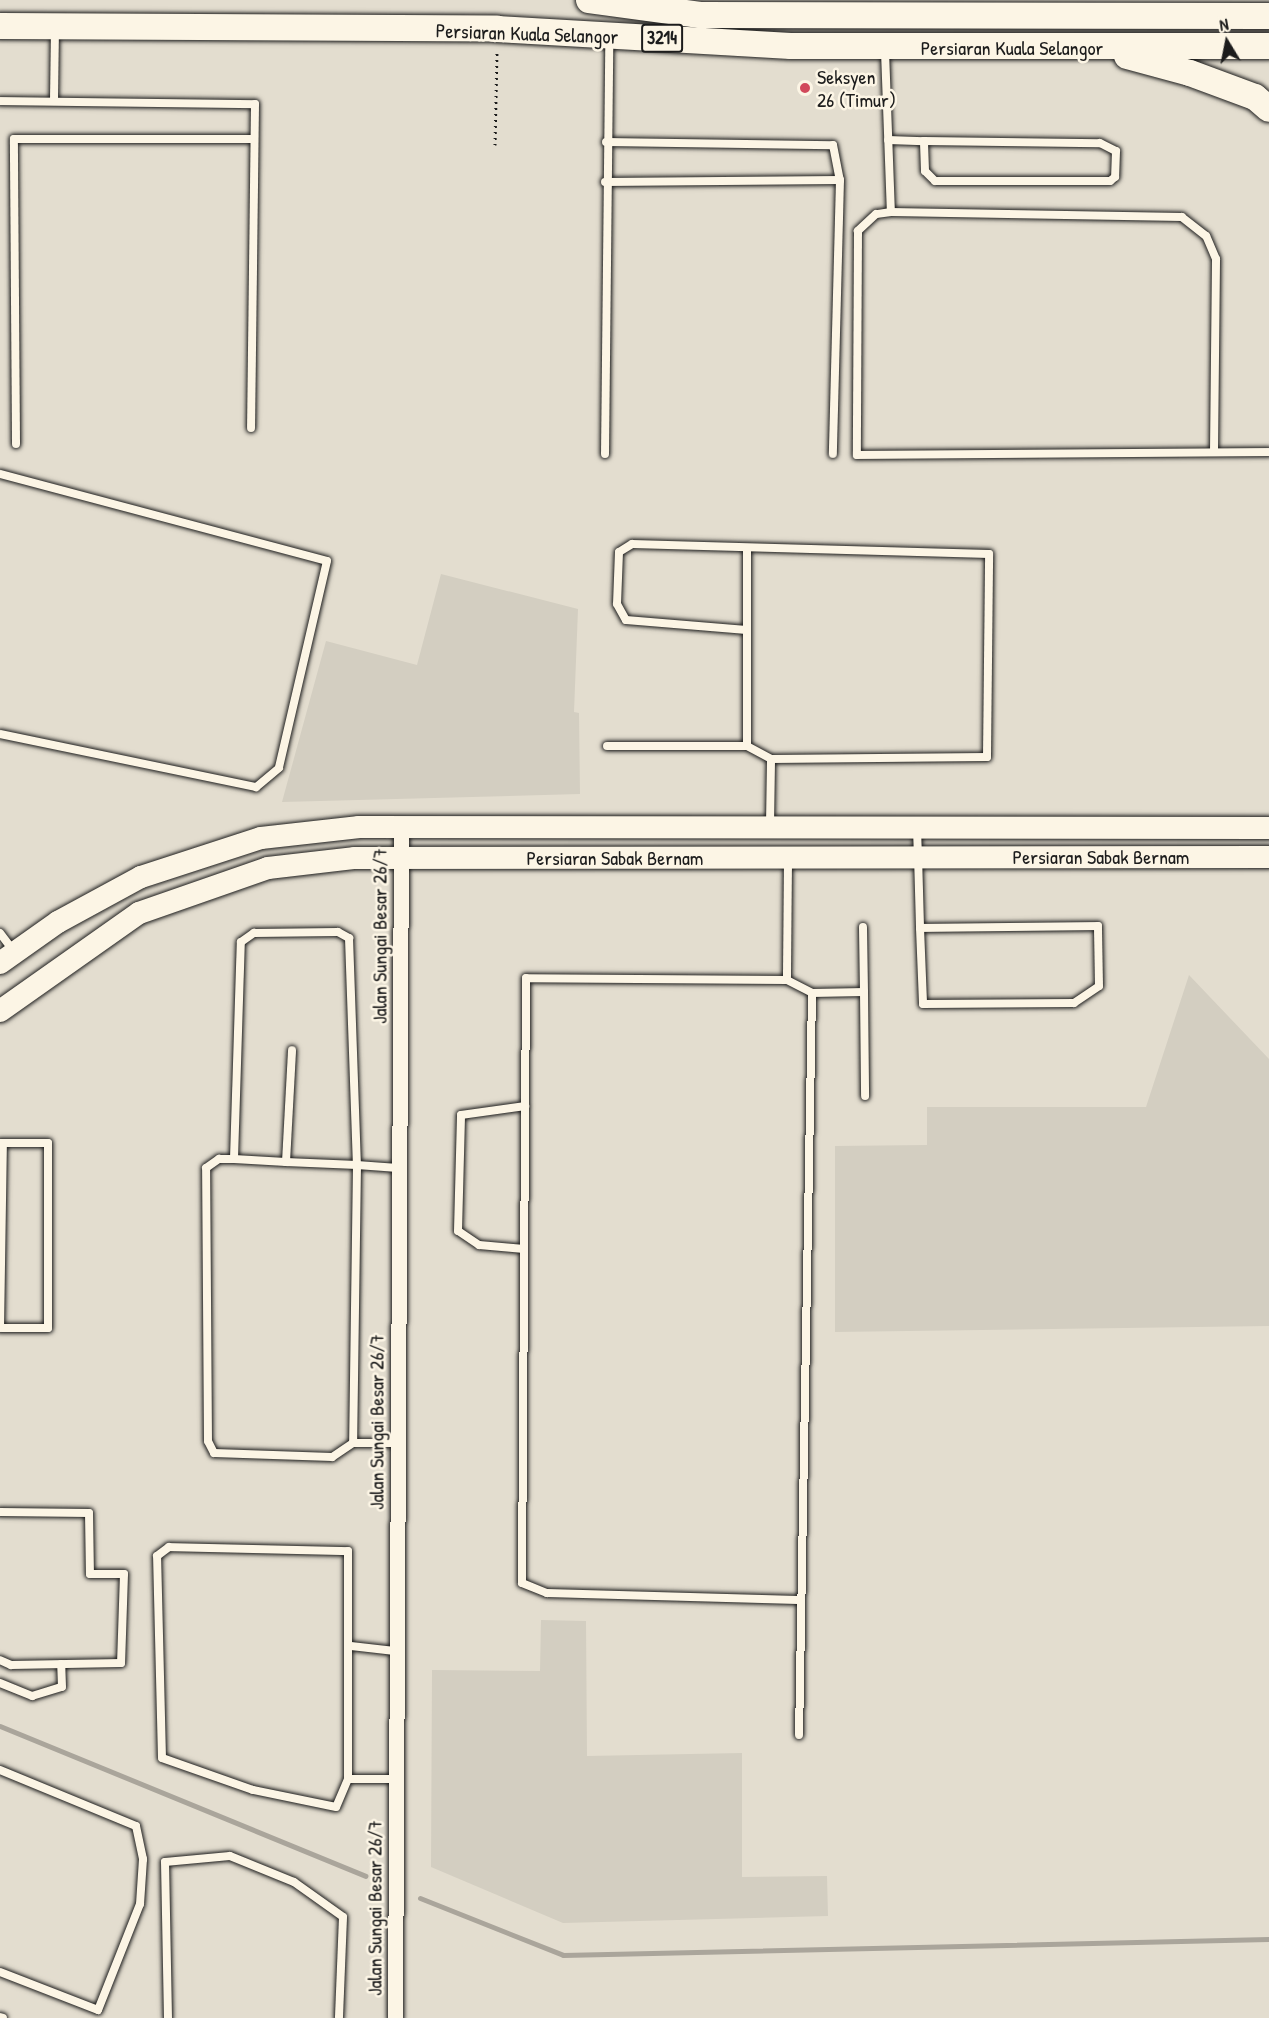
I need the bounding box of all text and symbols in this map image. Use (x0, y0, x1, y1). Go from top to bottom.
north arrow (1197, 12, 1257, 72)
text: N (1218, 13, 1230, 36)
street label: Persiaran Kuala Selangor (435, 18, 619, 48)
road number: 3214 (641, 23, 683, 53)
street label: Persiaran Kuala Selangor (921, 35, 1103, 59)
place label: Seksyen 26 (Timur) (817, 64, 896, 111)
marker: Seksyen 26 (Timur) (798, 81, 812, 95)
street label: Persiaran Sabak Bernam (1013, 844, 1189, 868)
street label: Persiaran Sabak Bernam (527, 845, 703, 869)
street label: Jalan Sungai Besar 26/7 (367, 848, 391, 1024)
street label: Jalan Sungai Besar 26/7 (364, 1334, 388, 1510)
street label: Jalan Sungai Besar 26/7 (362, 1820, 386, 1996)

